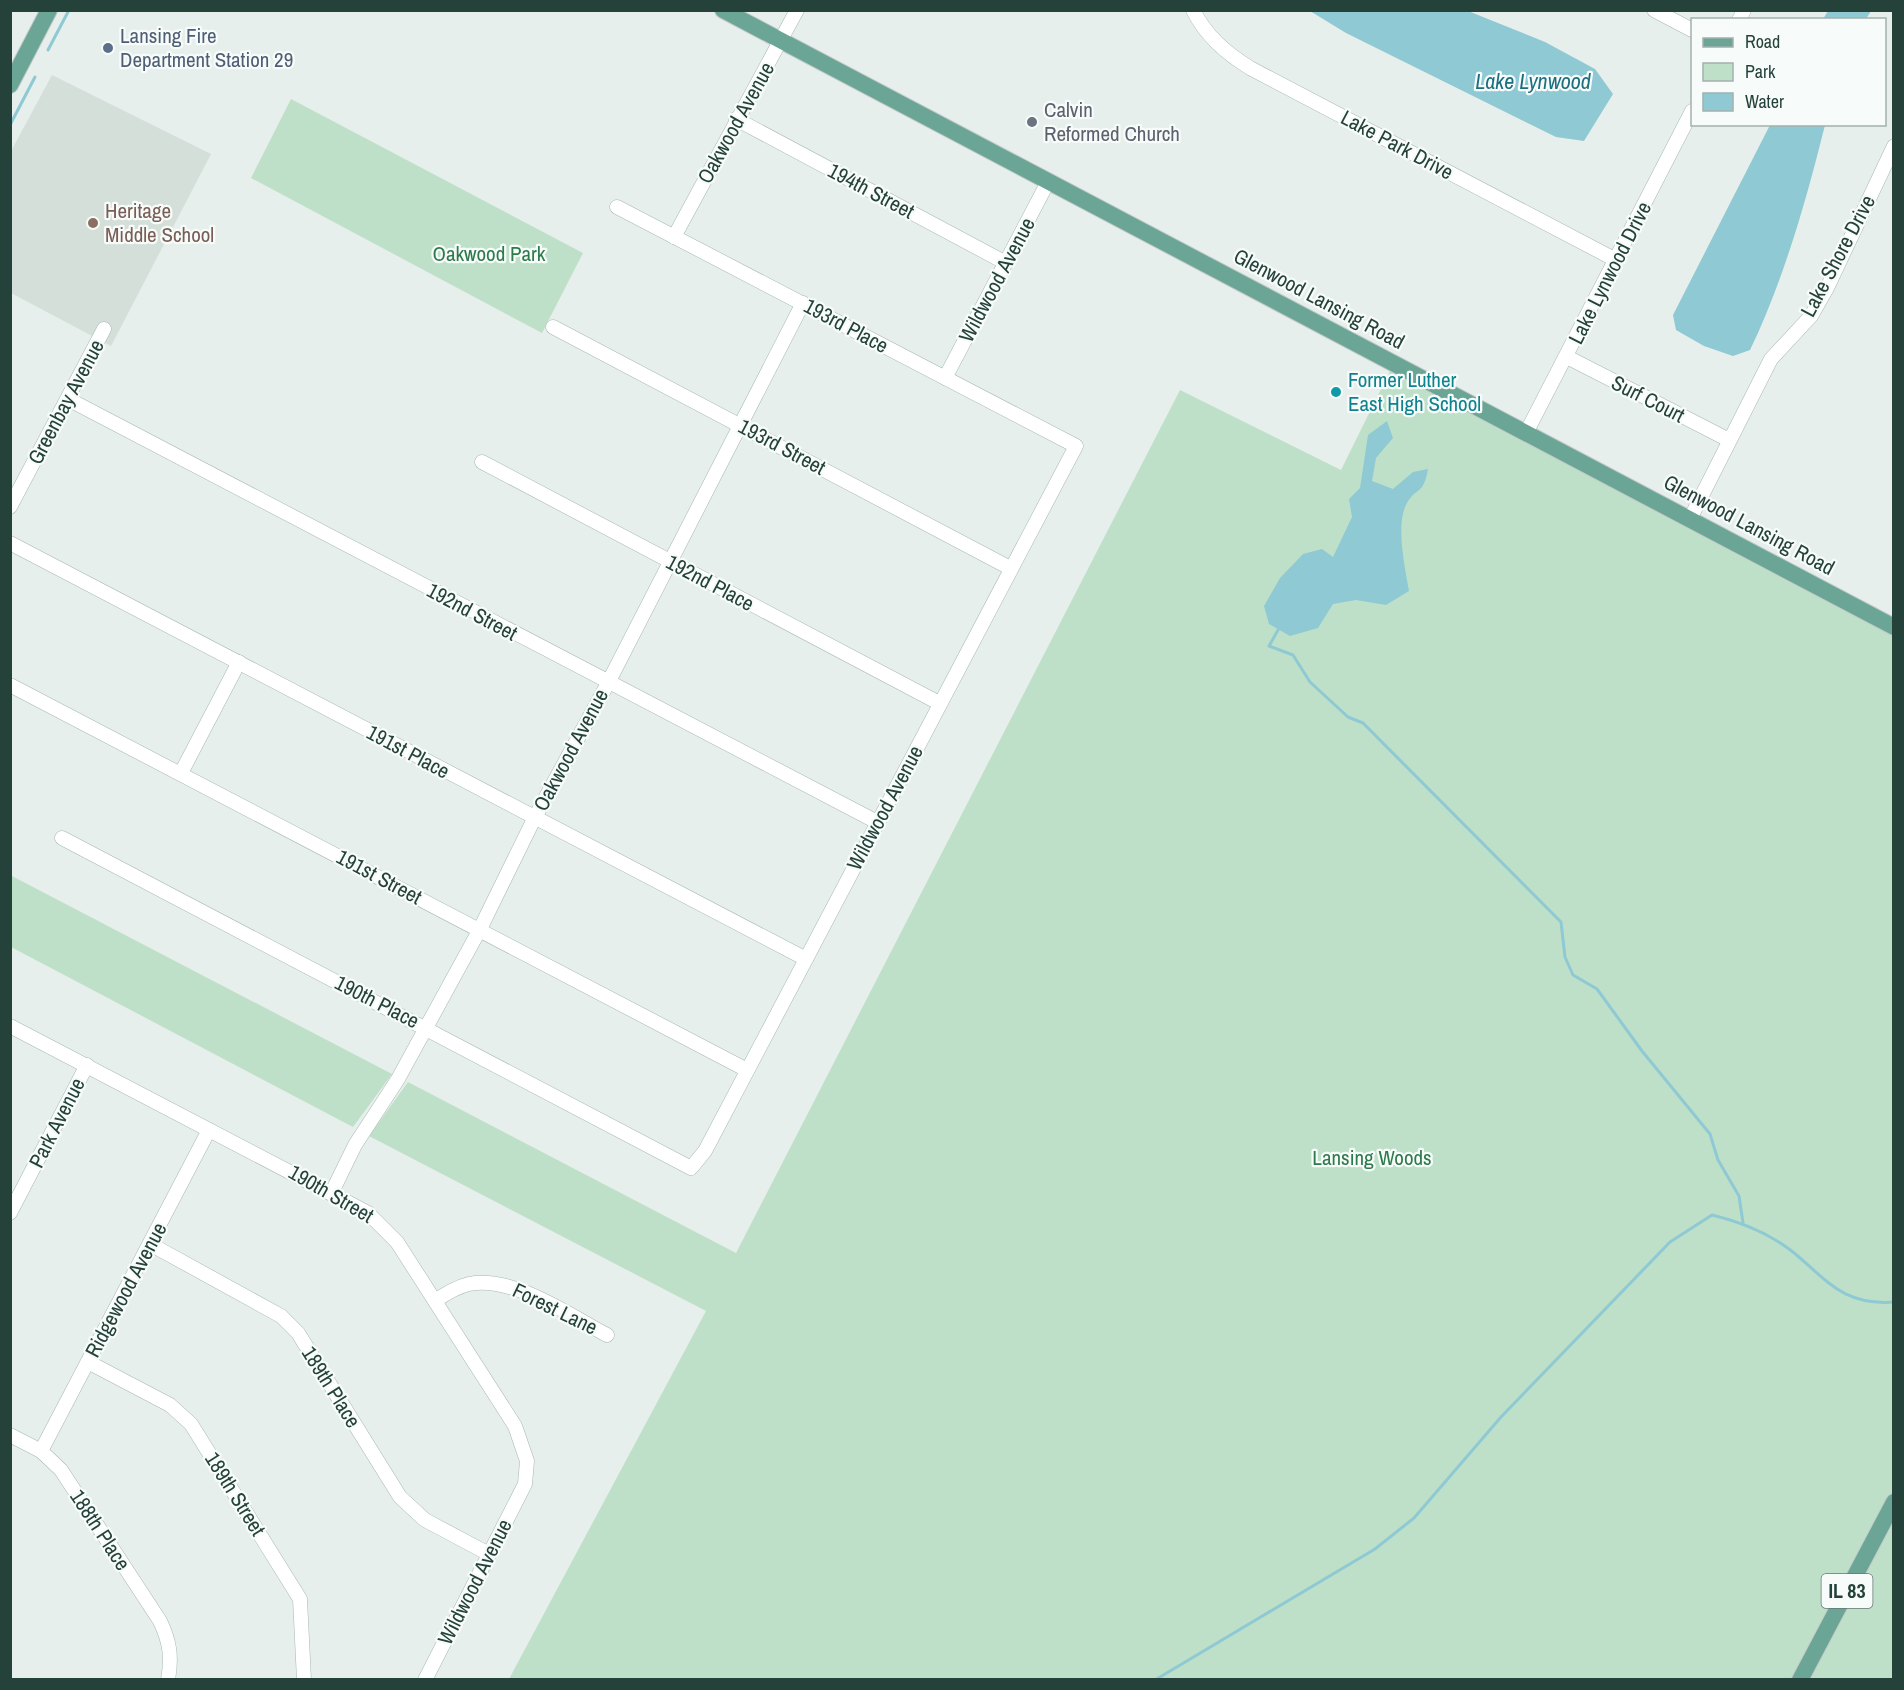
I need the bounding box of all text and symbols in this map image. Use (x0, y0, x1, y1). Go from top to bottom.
legend (1691, 18, 1886, 126)
place label: Lansing Fire Department Station 29 (120, 21, 293, 74)
text: Road (1745, 29, 1780, 54)
marker: Lansing Fire Department Station 29 (101, 41, 115, 55)
street label: Oakwood Avenue (690, 57, 781, 189)
text: Park (1745, 59, 1776, 84)
water label: Lake Lynwood (1475, 66, 1592, 96)
text: Water (1745, 89, 1784, 114)
place label: Calvin Reformed Church (1044, 95, 1180, 148)
street label: Lake Park Drive (1336, 103, 1459, 186)
marker: Calvin Reformed Church (1025, 115, 1039, 129)
street label: 194th Street (823, 156, 920, 225)
street label: Lake Shore Drive (1793, 190, 1882, 322)
place label: Heritage Middle School (105, 196, 214, 249)
street label: Lake Lynwood Drive (1561, 197, 1658, 349)
street label: Wildwood Avenue (951, 212, 1042, 347)
marker: Heritage Middle School (86, 216, 100, 230)
park label: Oakwood Park (433, 239, 546, 268)
street label: Glenwood Lansing Road (1229, 241, 1410, 356)
street label: 193rd Place (799, 291, 894, 360)
street label: Greenbay Avenue (20, 334, 111, 469)
place label: Former Luther East High School (1348, 365, 1481, 418)
street label: Surf Court (1607, 368, 1690, 429)
marker: Former Luther East High School (1329, 385, 1343, 399)
street label: 193rd Street (734, 412, 831, 482)
street label: Glenwood Lansing Road (1659, 467, 1840, 582)
street label: 192nd Place (661, 547, 759, 618)
street label: 192nd Street (422, 576, 523, 648)
street label: Oakwood Avenue (526, 683, 615, 816)
street label: 191st Place (362, 718, 455, 785)
street label: Wildwood Avenue (839, 740, 930, 875)
street label: 191st Street (331, 842, 427, 911)
street label: 190th Place (330, 968, 424, 1035)
street label: Park Avenue (22, 1073, 92, 1173)
park label: Lansing Woods (1312, 1143, 1432, 1172)
street label: 190th Street (283, 1158, 379, 1230)
street label: Ridgewood Avenue (78, 1217, 173, 1362)
street label: Forest Lane (508, 1276, 602, 1342)
street label: 189th Place (295, 1340, 368, 1433)
street label: 189th Street (198, 1446, 273, 1541)
street label: 188th Place (63, 1484, 137, 1576)
street label: Wildwood Avenue (430, 1514, 519, 1650)
road number: IL 83 (1822, 1574, 1872, 1608)

